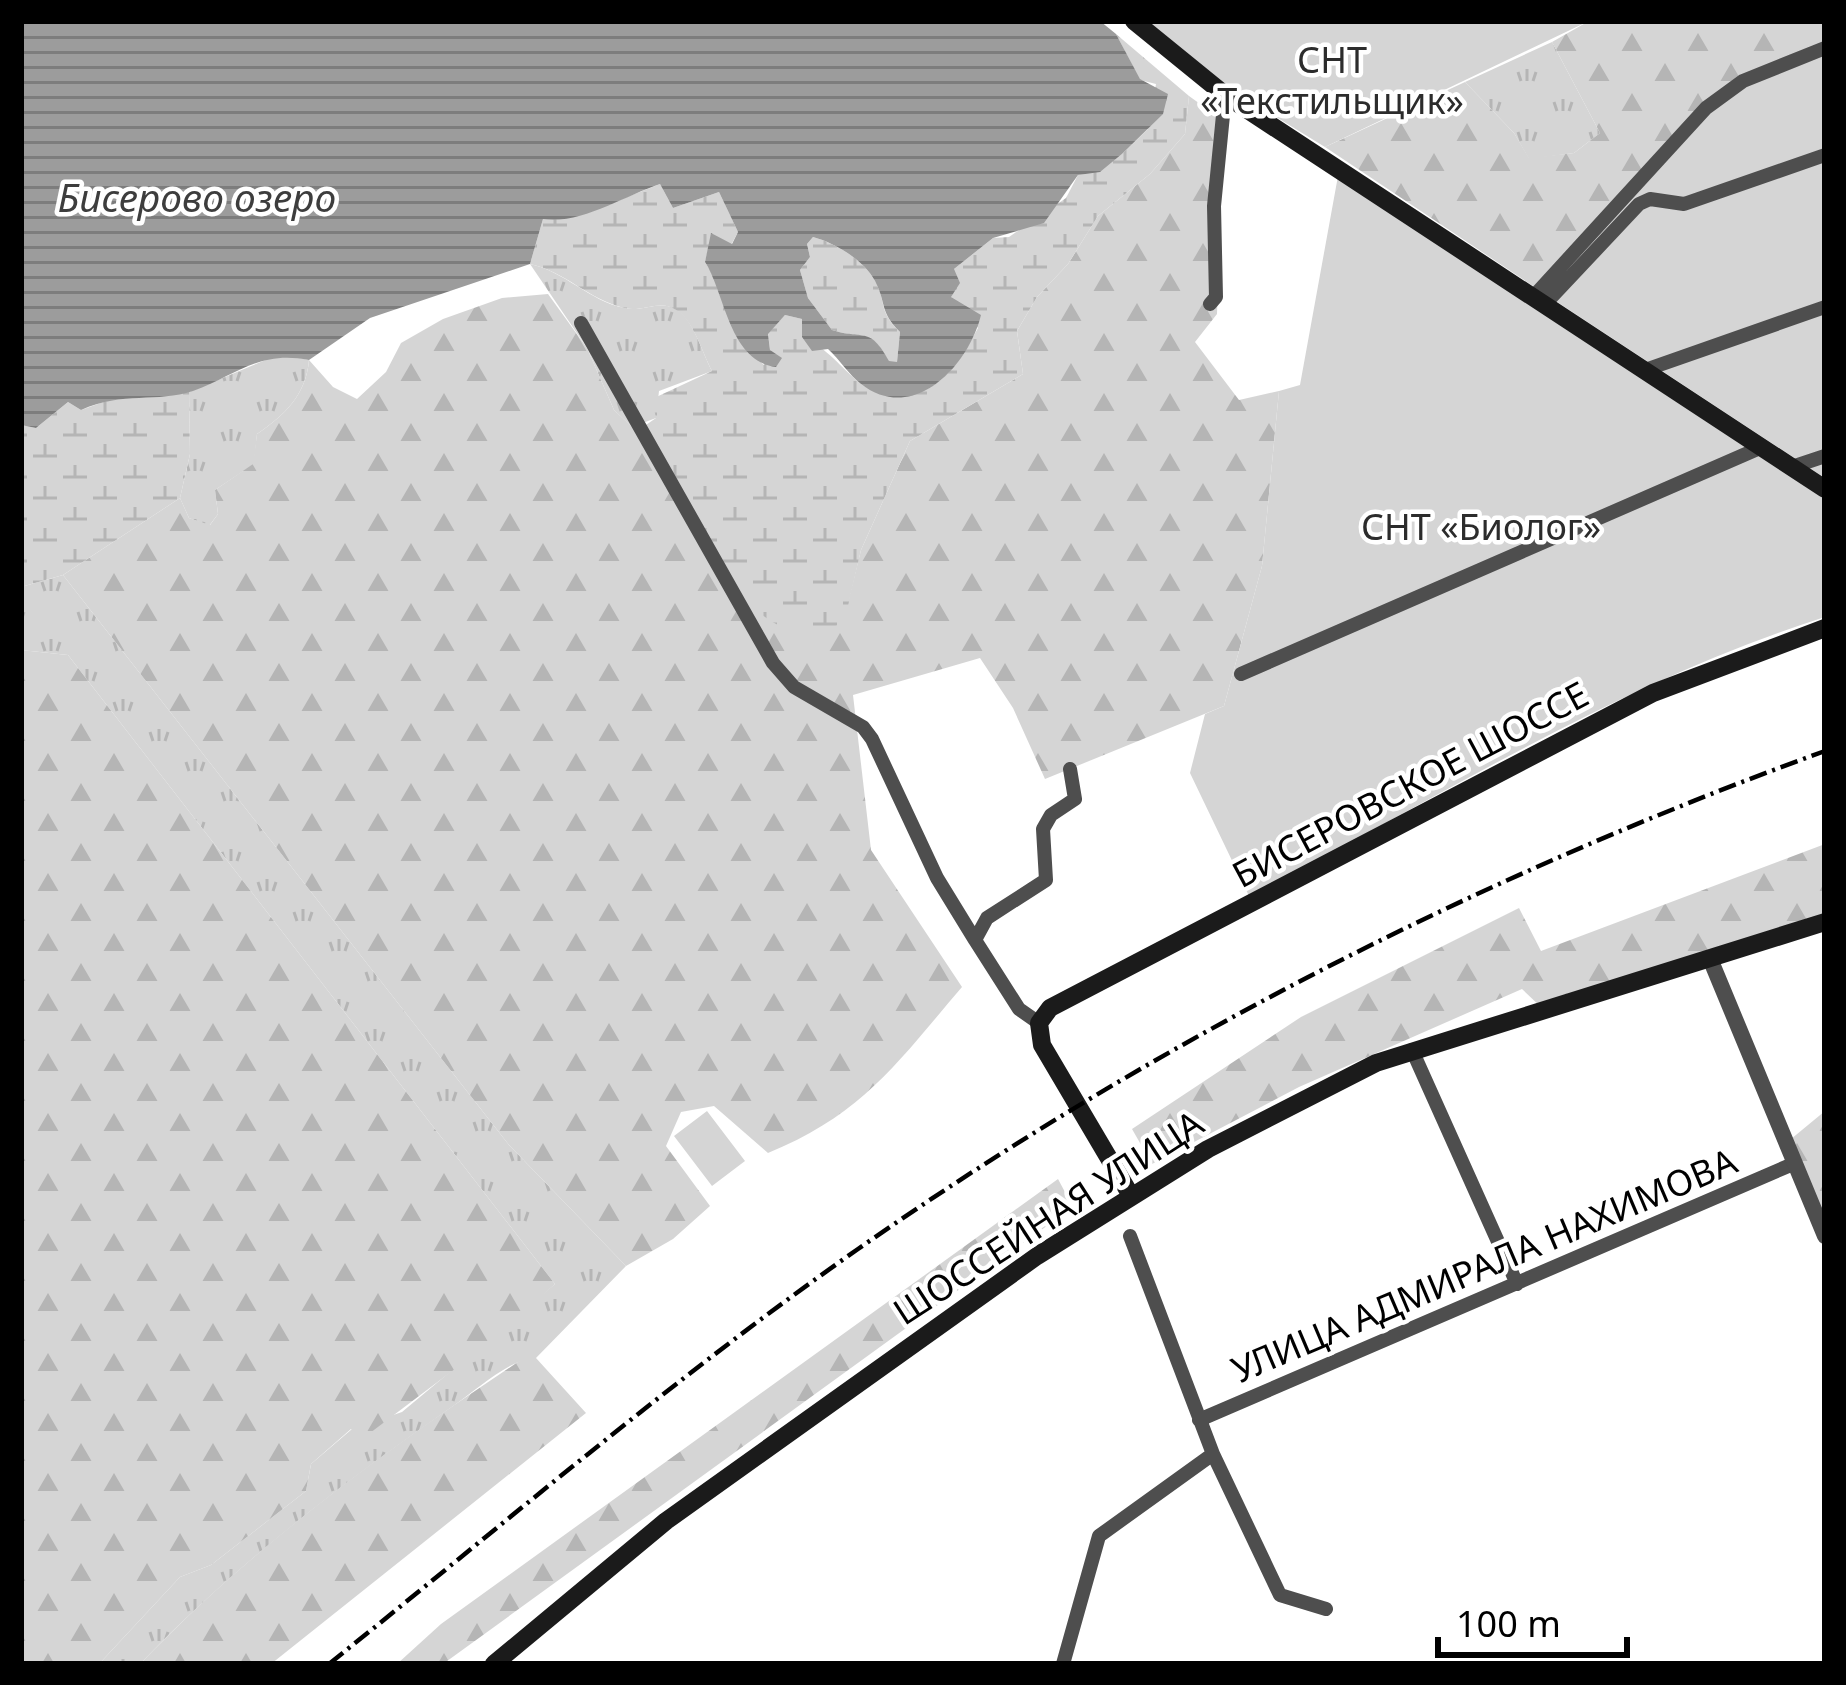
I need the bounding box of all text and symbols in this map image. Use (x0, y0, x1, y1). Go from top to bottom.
park label: СНТ «Текстильщик» (1200, 35, 1464, 125)
water label: Бисерово озеро (58, 170, 336, 223)
park label: СНТ «Биолог» (1361, 502, 1601, 551)
street label: БИСЕРОВСКОЕ ШОССЕ (1223, 669, 1597, 899)
street label: ШОССЕЙНАЯ УЛИЦА (884, 1098, 1212, 1336)
street label: УЛИЦА АДМИРАЛА НАХИМОВА (1224, 1136, 1744, 1394)
scale bar (1438, 1583, 1627, 1657)
text: 100 m (1456, 1599, 1561, 1648)

